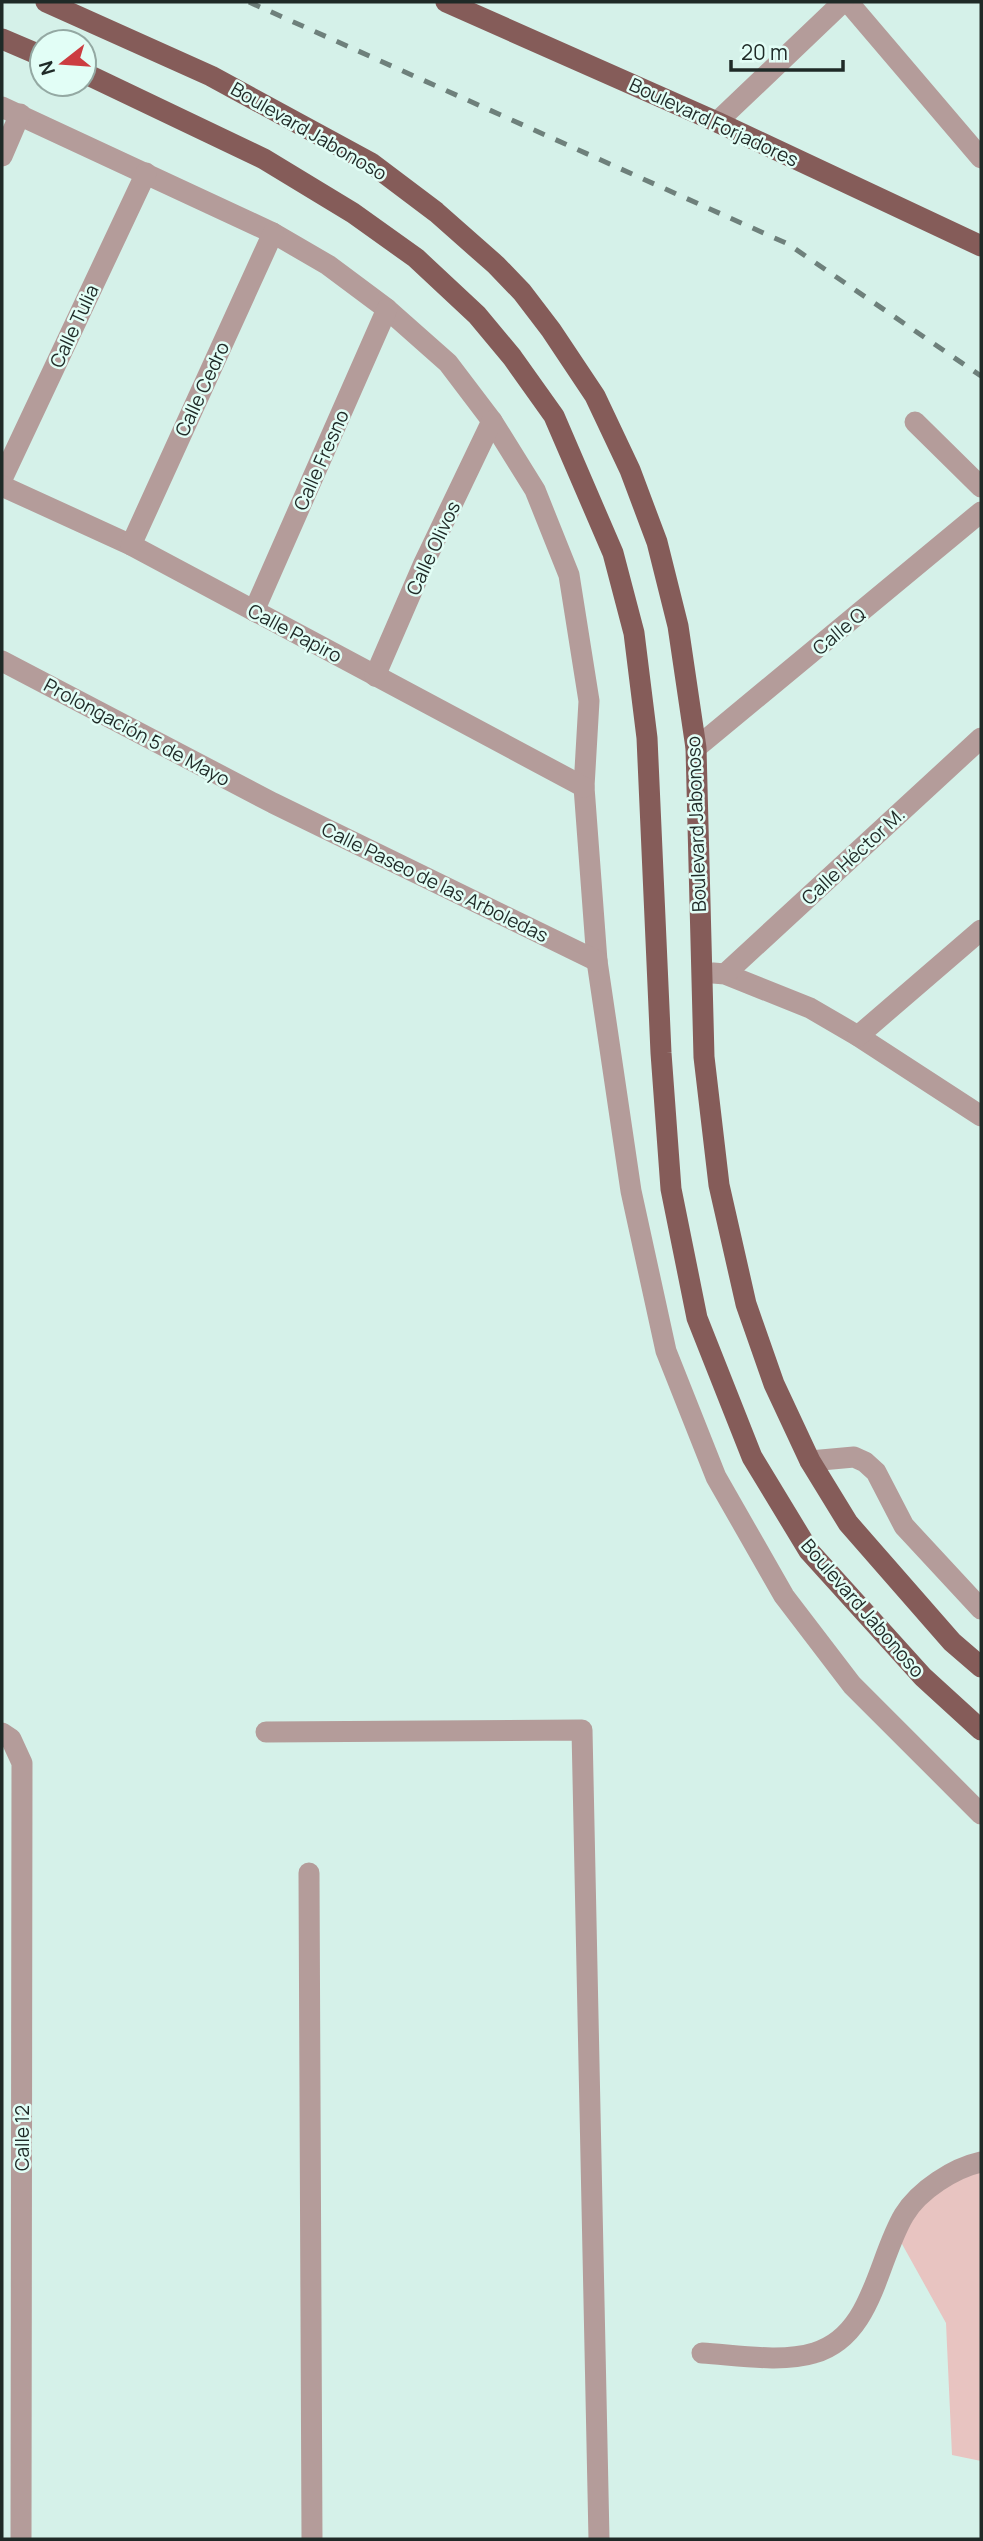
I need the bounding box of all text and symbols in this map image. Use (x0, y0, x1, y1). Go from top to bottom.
north arrow (28, 28, 98, 98)
scale bar (731, 28, 843, 72)
text: 20 m (741, 38, 788, 66)
text: N (32, 58, 61, 78)
street label: Boulevard Forjadores (625, 71, 803, 173)
street label: Boulevard Jabonoso (226, 76, 392, 186)
street label: Calle Tulia (43, 280, 105, 372)
street label: Calle Cedro (169, 337, 235, 441)
street label: Calle Fresno (287, 406, 355, 514)
street label: Calle Olivos (400, 497, 466, 599)
street label: Calle Papiro (243, 597, 347, 669)
street label: Calle Q (807, 601, 871, 661)
street label: Prolongación 5 de Mayo (40, 672, 234, 792)
street label: Boulevard Jabonoso (680, 736, 712, 912)
street label: Calle Héctor M. (796, 801, 910, 911)
street label: Calle Paseo de las Arboledas (317, 816, 553, 948)
street label: Boulevard Jabonoso (795, 1533, 931, 1683)
street label: Calle 12 (9, 2105, 35, 2171)

